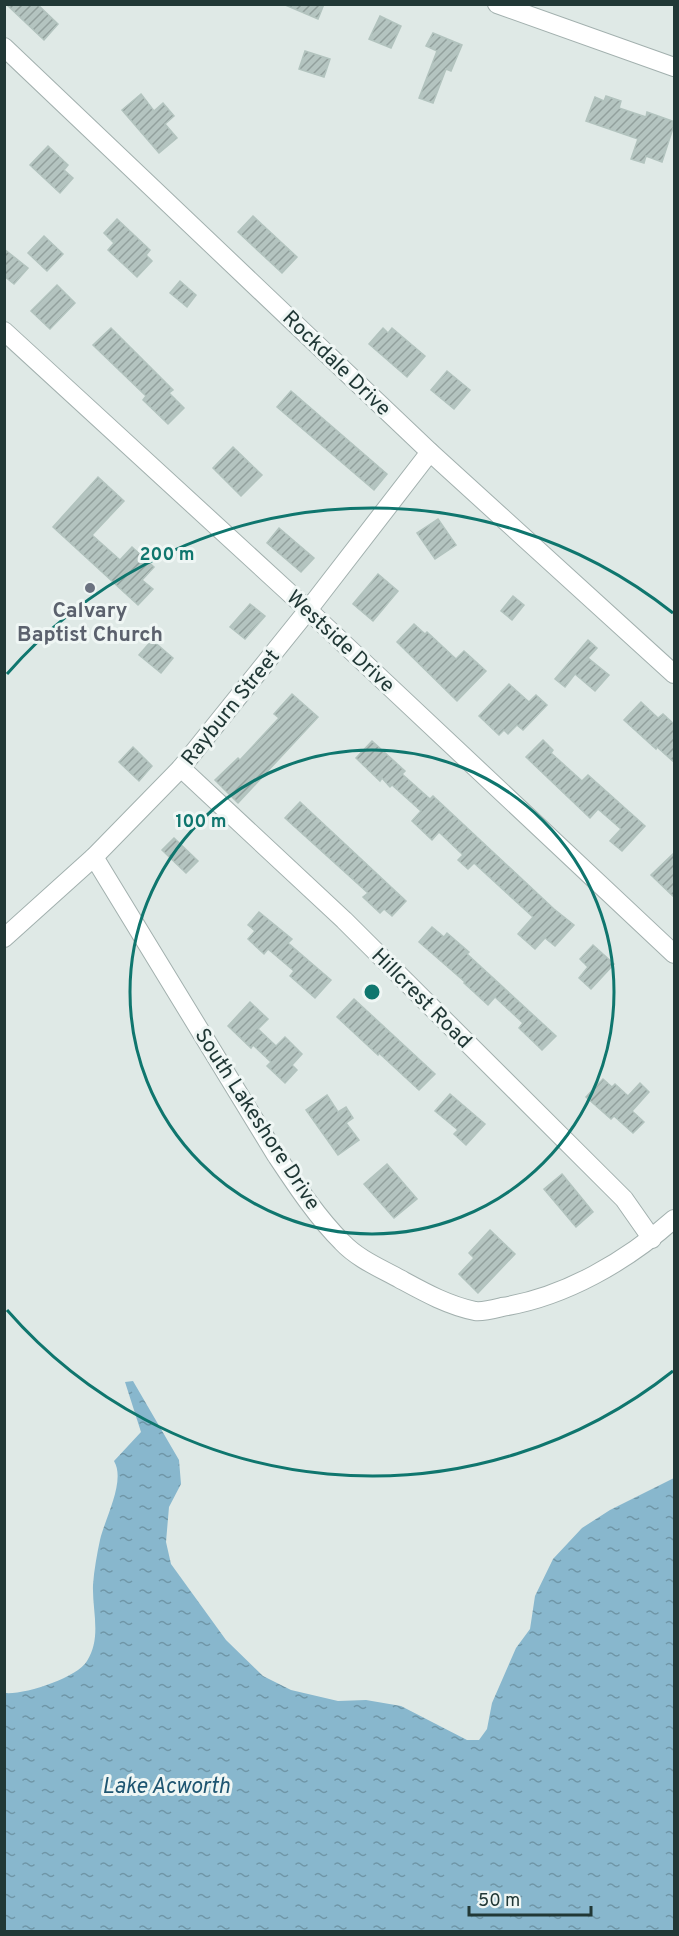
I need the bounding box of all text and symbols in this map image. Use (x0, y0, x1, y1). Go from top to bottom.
street label: Rockdale Drive (276, 305, 396, 423)
text: 200 m (139, 544, 195, 567)
marker: Calvary Baptist Church (83, 581, 97, 595)
street label: Westside Drive (280, 585, 400, 699)
place label: Calvary Baptist Church (17, 598, 163, 649)
street label: Rayburn Street (176, 644, 286, 772)
text: 100 m (175, 811, 227, 834)
street label: Hillcrest Road (365, 943, 477, 1055)
centre of rings (362, 982, 382, 1002)
street label: South Lakeshore Drive (188, 1024, 326, 1216)
water label: Lake Acworth (102, 1774, 230, 1801)
scale bar (469, 1879, 590, 1917)
text: 50 m (478, 1890, 520, 1913)

